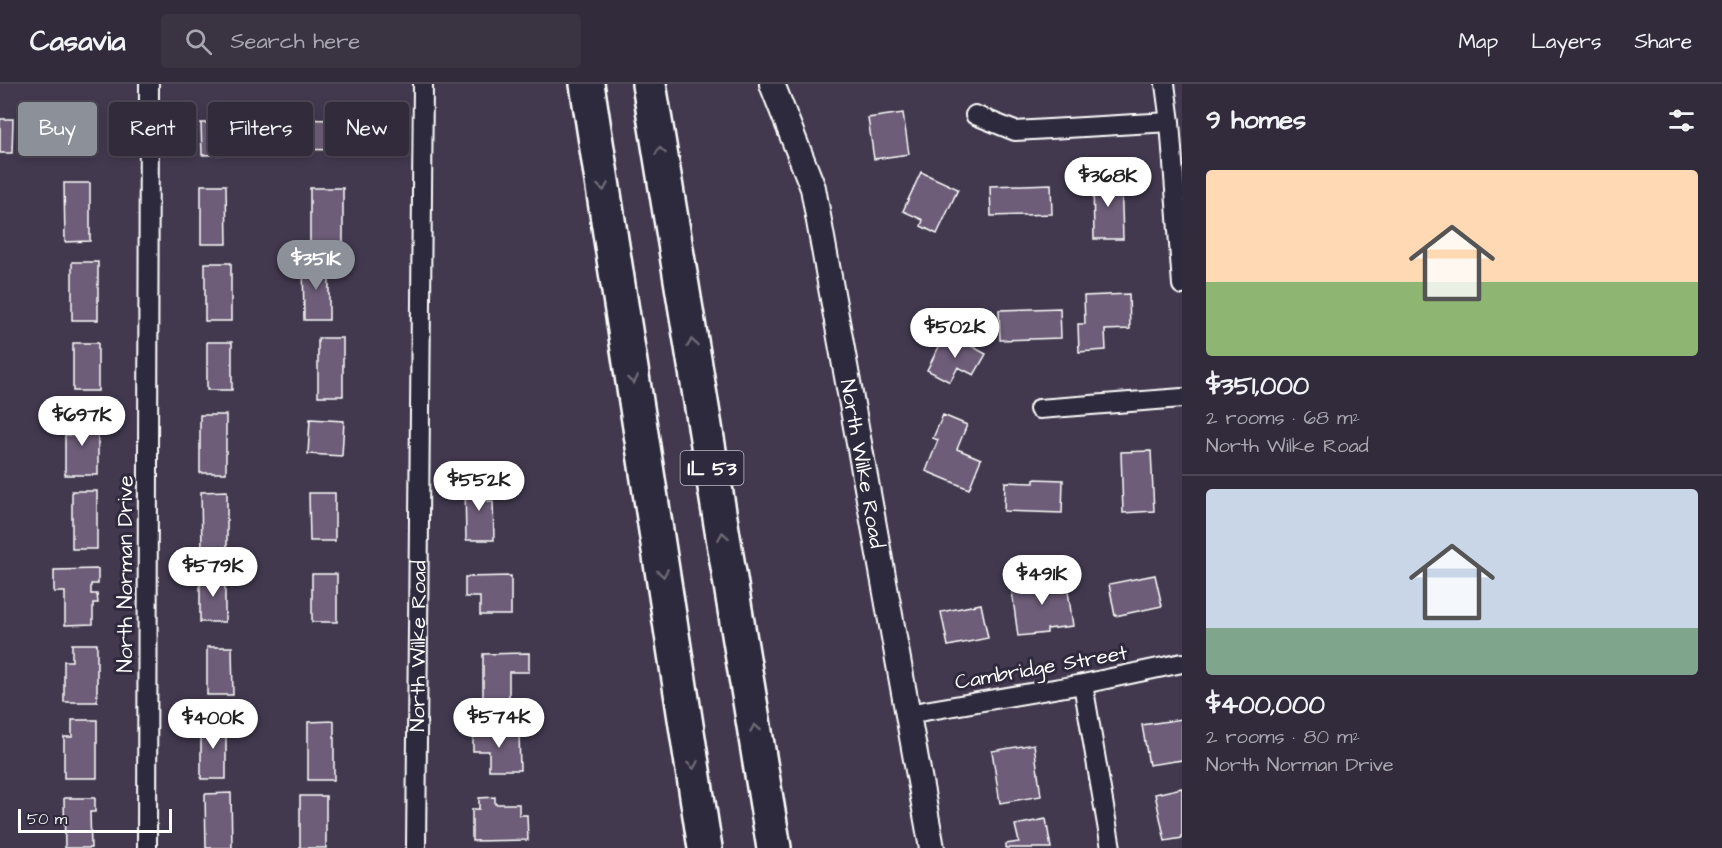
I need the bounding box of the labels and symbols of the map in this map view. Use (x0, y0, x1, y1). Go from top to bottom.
one-way arrow (655, 146, 667, 155)
pin: $368K (1066, 157, 1150, 208)
one-way arrow (596, 183, 608, 192)
pin: $351K (274, 240, 358, 291)
pin: $502K (913, 308, 997, 359)
one-way arrow (686, 338, 699, 348)
one-way arrow (626, 375, 638, 385)
street label: North Wilke Road (833, 377, 892, 551)
pin: $697K (40, 396, 124, 447)
road number: IL 53 (680, 451, 744, 485)
pin: $552K (437, 461, 521, 512)
street label: North Norman Drive (111, 476, 140, 673)
one-way arrow (718, 531, 730, 540)
pin: $579K (171, 547, 255, 598)
pin: $491K (1000, 555, 1084, 606)
street label: North Wilke Road (403, 560, 434, 732)
one-way arrow (656, 568, 668, 577)
street label: Cambridge Street (953, 638, 1130, 699)
pin: $574K (457, 698, 541, 749)
pin: $400K (171, 699, 255, 750)
one-way arrow (749, 723, 762, 733)
one-way arrow (686, 761, 698, 770)
scale bar (18, 806, 172, 834)

